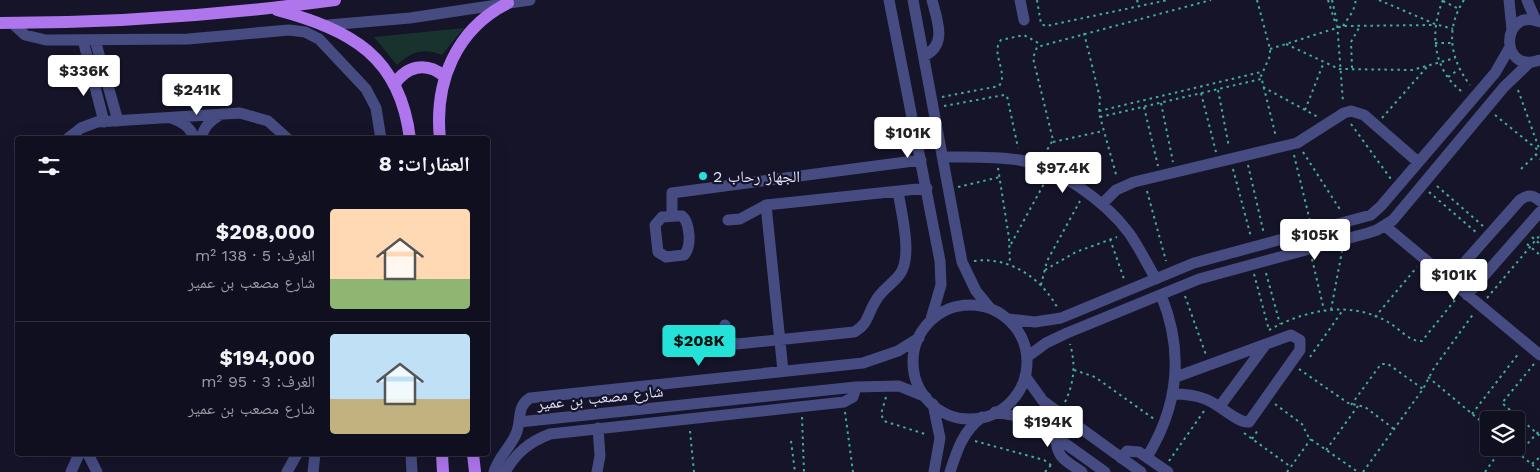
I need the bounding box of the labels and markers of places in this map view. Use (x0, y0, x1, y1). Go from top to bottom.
pin: $336K (49, 54, 119, 97)
pin: $241K (162, 74, 232, 116)
pin: $101K (873, 116, 943, 159)
pin: $97.4K (1022, 152, 1104, 194)
place label: الجهاز رحاب 2 (713, 167, 800, 186)
marker: الجهاز رحاب 2 (697, 170, 709, 182)
pin: $105K (1280, 218, 1350, 261)
pin: $101K (1419, 258, 1489, 301)
pin: $208K (664, 324, 734, 367)
pin: $194K (1013, 406, 1083, 448)

